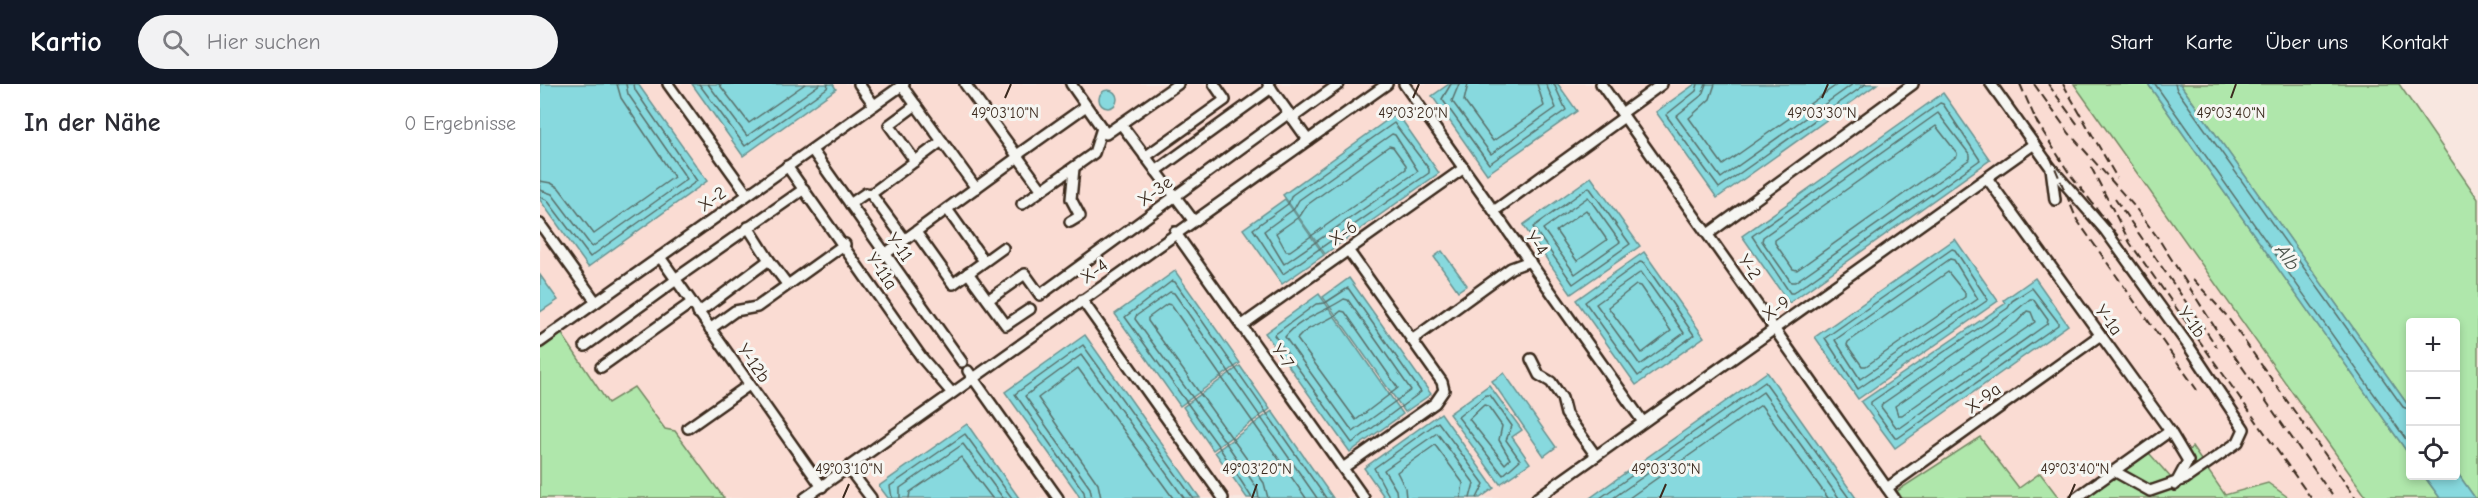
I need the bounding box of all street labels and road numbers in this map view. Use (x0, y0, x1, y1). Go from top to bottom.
street label: X-3e (1134, 172, 1177, 211)
street label: X-2 (694, 182, 730, 216)
street label: X-6 (1325, 216, 1361, 250)
street label: Y-4 (1521, 227, 1552, 260)
street label: Y-11 (882, 229, 917, 266)
street label: Y-11a (862, 249, 901, 294)
street label: Y-2 (1734, 251, 1766, 284)
street label: X-4 (1077, 255, 1112, 288)
street label: X-9 (1758, 291, 1794, 325)
street label: Y-1a (2090, 301, 2127, 340)
street label: Y-1b (2173, 303, 2210, 342)
street label: Y-12b (733, 340, 774, 387)
street label: Y-7 (1267, 340, 1299, 373)
street label: X-9a (1962, 379, 2005, 418)

